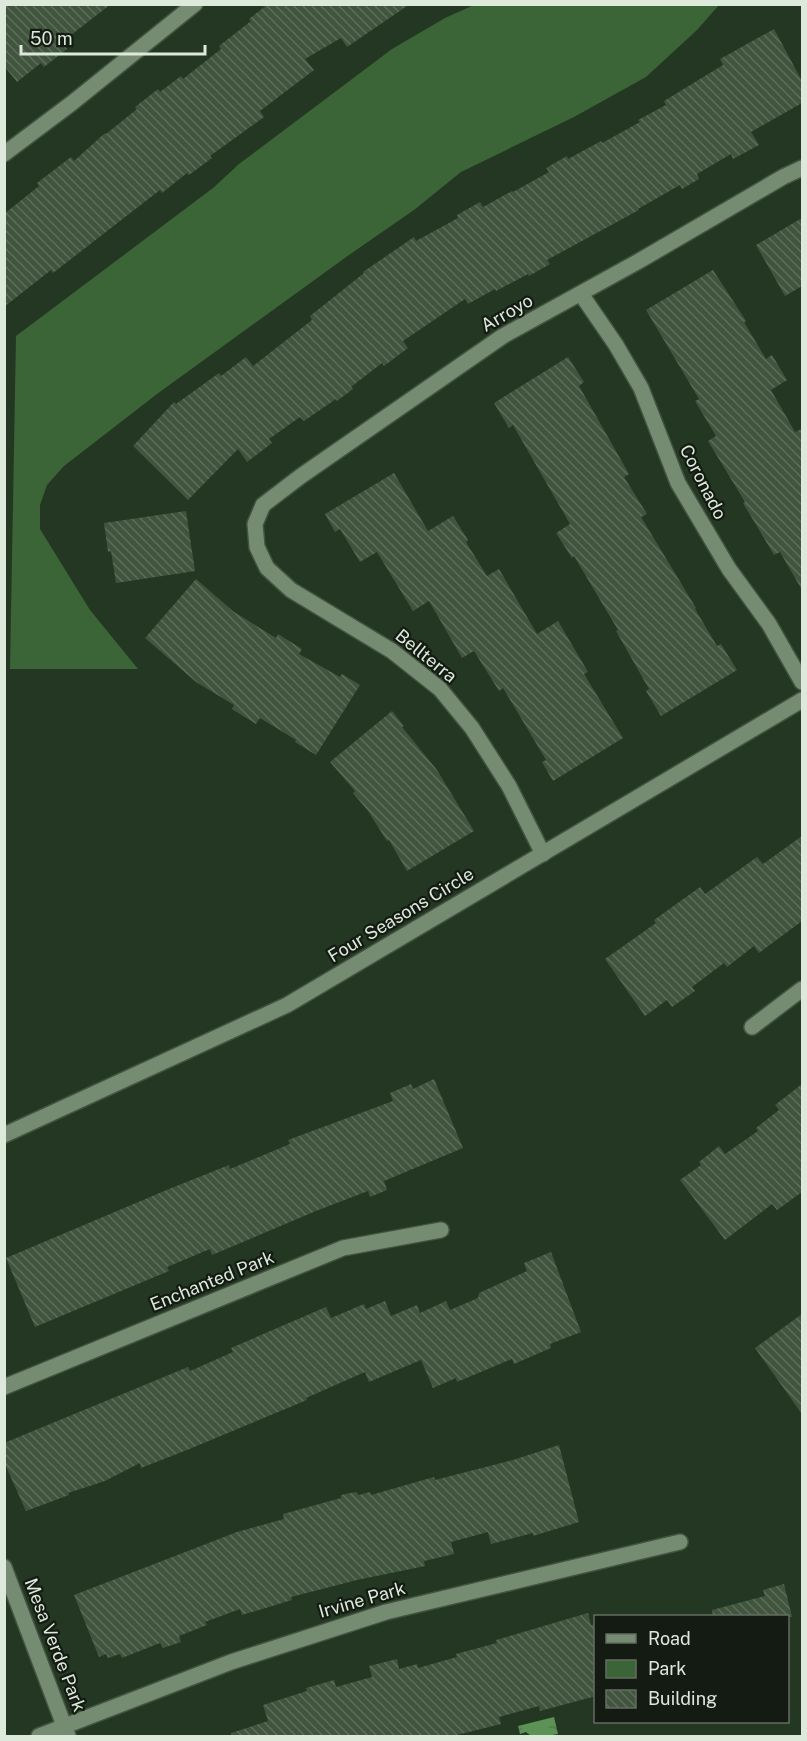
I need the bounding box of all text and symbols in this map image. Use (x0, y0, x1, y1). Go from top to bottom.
scale bar (21, 18, 206, 56)
text: 50 m (30, 28, 73, 49)
street label: Arroyo (477, 289, 536, 336)
street label: Coronado (676, 441, 731, 523)
street label: Bellterra (391, 624, 461, 687)
street label: Four Seasons Circle (324, 863, 477, 966)
street label: Enchanted Park (147, 1246, 277, 1315)
street label: Mesa Verde Park (20, 1575, 91, 1714)
street label: Irvine Park (316, 1577, 408, 1622)
legend (594, 1615, 789, 1723)
text: Road (648, 1628, 691, 1649)
text: Park (648, 1658, 686, 1679)
text: Building (648, 1688, 717, 1709)

